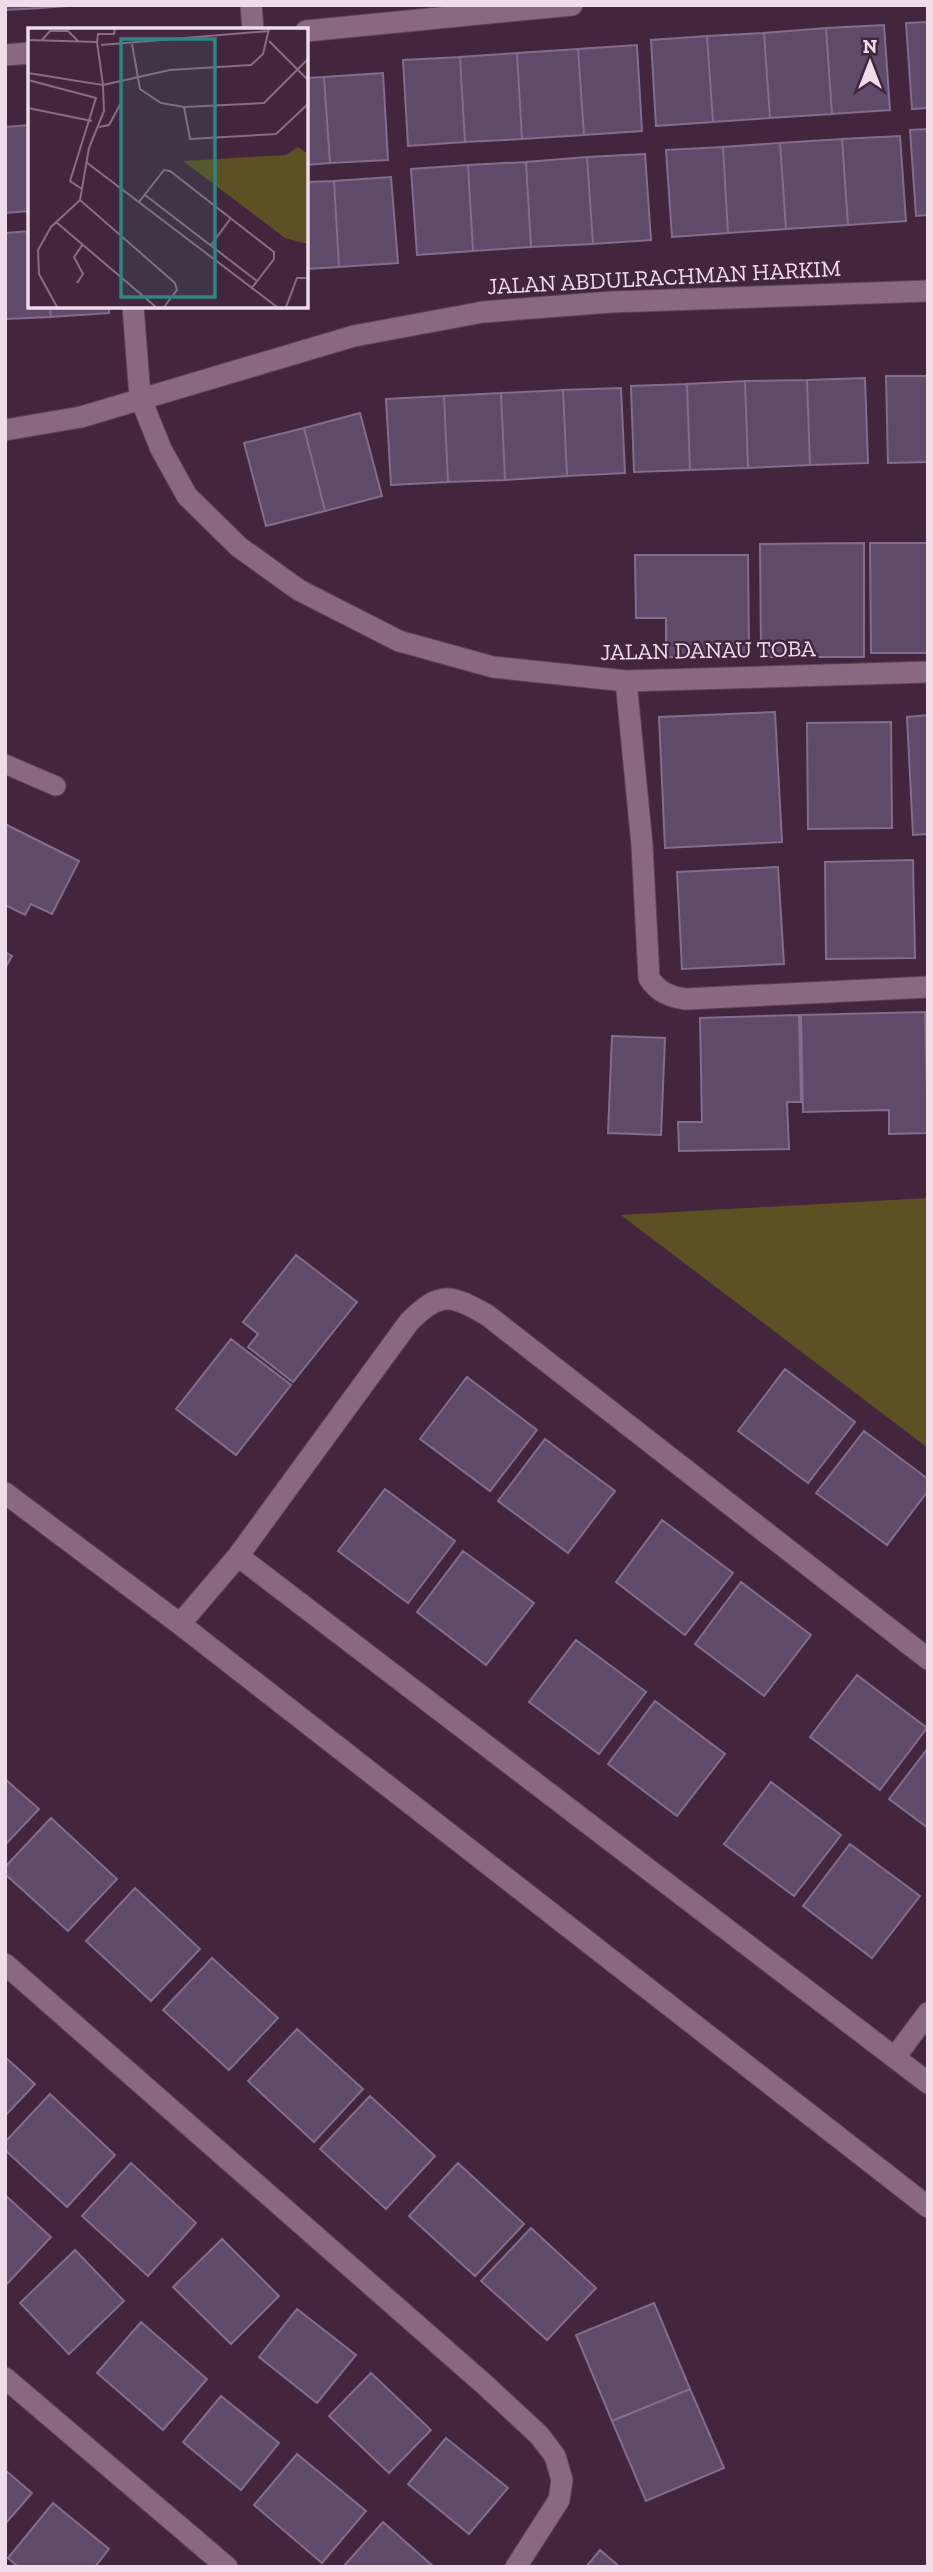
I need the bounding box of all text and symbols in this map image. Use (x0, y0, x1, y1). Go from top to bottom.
inset map (28, 28, 308, 308)
north arrow (835, 28, 905, 98)
text: N (863, 35, 877, 58)
street label: JALAN ABDULRACHMAN HARKIM (486, 254, 842, 300)
street label: JALAN DANAU TOBA (600, 634, 817, 666)

